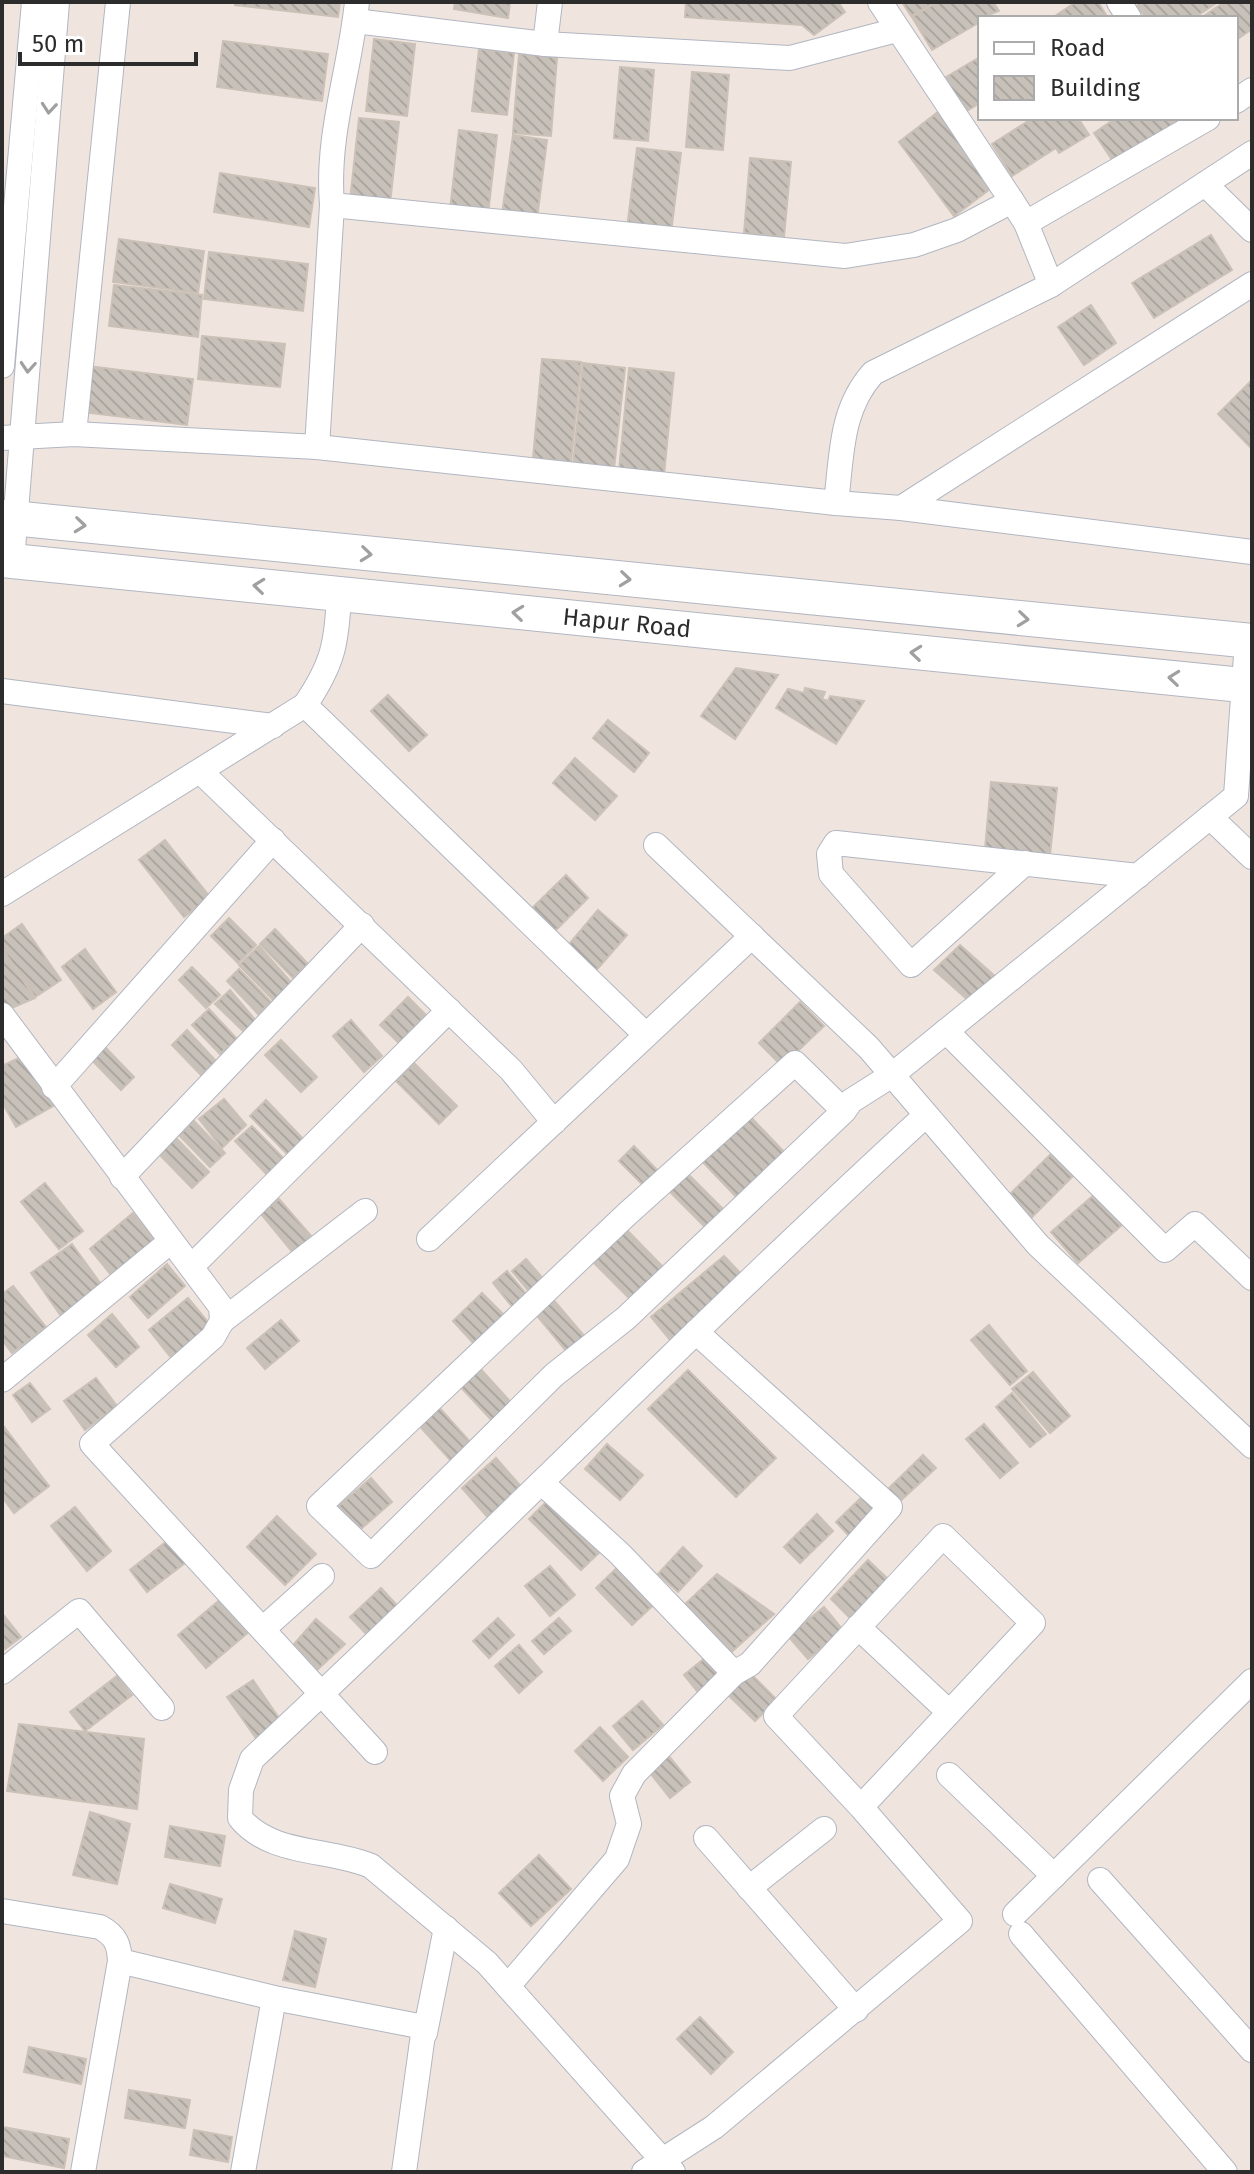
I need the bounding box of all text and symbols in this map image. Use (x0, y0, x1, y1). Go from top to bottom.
scale bar (20, 16, 196, 66)
legend (978, 16, 1238, 120)
text: 50 m (32, 30, 84, 58)
text: Road (1050, 34, 1105, 62)
text: Building (1050, 74, 1140, 102)
one-way arrow (41, 102, 58, 115)
one-way arrow (20, 361, 37, 374)
one-way arrow (74, 516, 87, 533)
one-way arrow (360, 545, 373, 562)
one-way arrow (619, 571, 632, 588)
one-way arrow (252, 578, 265, 595)
street label: Hapur Road (561, 603, 692, 643)
one-way arrow (511, 605, 524, 622)
one-way arrow (1017, 610, 1030, 627)
one-way arrow (909, 645, 922, 662)
one-way arrow (1167, 670, 1180, 687)

